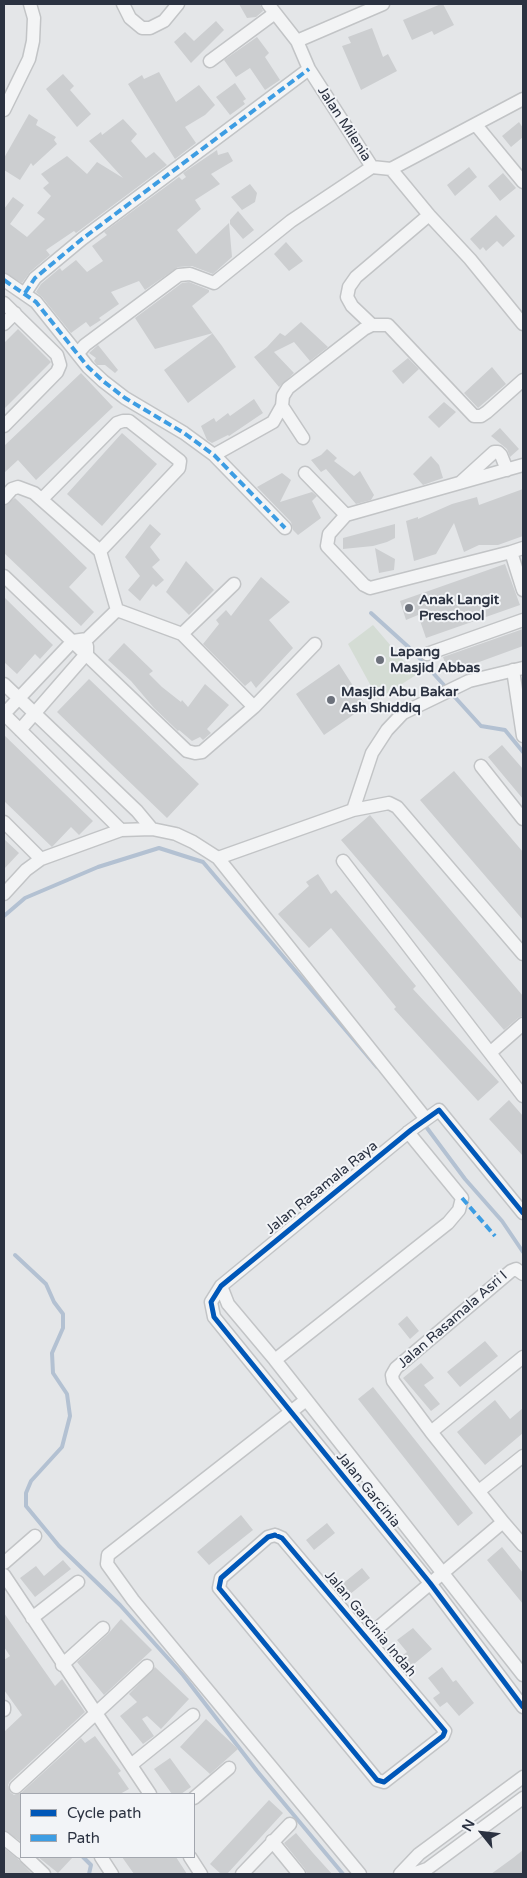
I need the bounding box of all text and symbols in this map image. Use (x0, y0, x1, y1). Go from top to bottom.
street label: Jalan Milenia (314, 83, 374, 165)
place label: Anak Langit Preschool (419, 592, 499, 624)
marker: Anak Langit Preschool (403, 602, 415, 614)
place label: Lapang Masjid Abbas (390, 644, 480, 676)
marker: Lapang Masjid Abbas (374, 654, 386, 666)
place label: Masjid Abu Bakar Ash Shiddiq (341, 684, 458, 716)
marker: Masjid Abu Bakar Ash Shiddiq (325, 694, 337, 706)
street label: Jalan Rasamala Raya (263, 1138, 381, 1238)
street label: Jalan Rasamala Asri I (395, 1268, 511, 1372)
street label: Jalan Garcinia (332, 1449, 404, 1531)
street label: Jalan Garcinia Indah (321, 1567, 419, 1681)
legend (20, 1793, 195, 1858)
text: Cycle path (67, 1804, 141, 1822)
north arrow (457, 1808, 507, 1858)
text: N (458, 1816, 479, 1835)
text: Path (67, 1829, 100, 1847)

